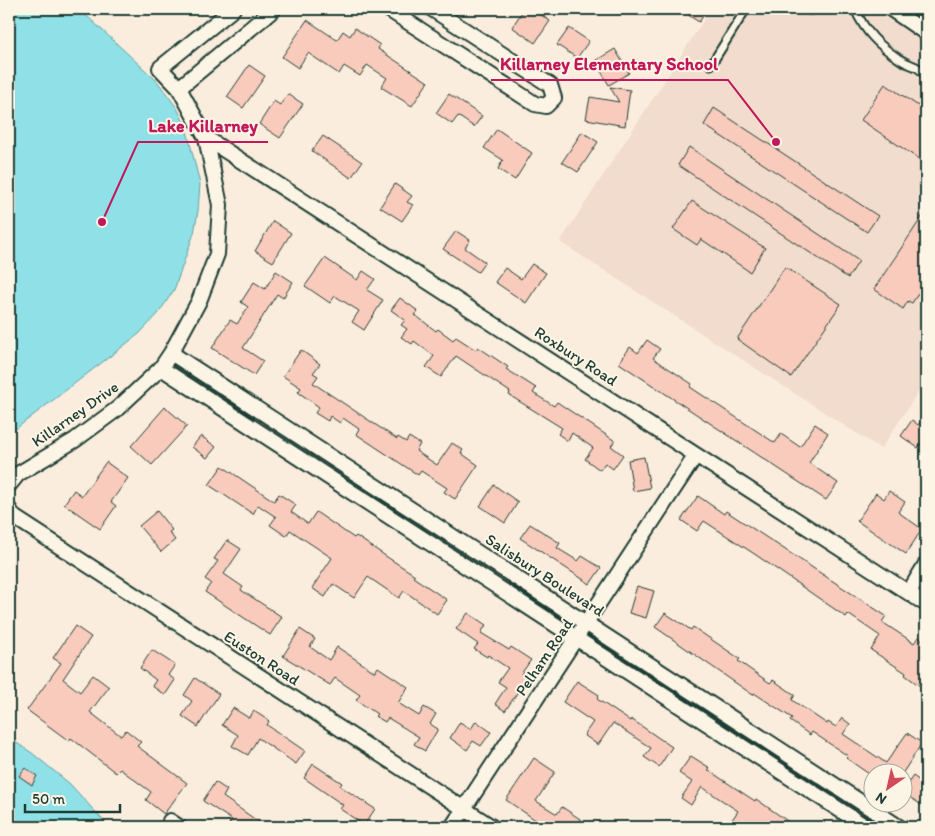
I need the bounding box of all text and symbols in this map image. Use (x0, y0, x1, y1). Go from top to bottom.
callout: Killarney Elementary School (491, 47, 728, 80)
text: Killarney Elementary School (500, 53, 719, 75)
callout: Lake Killarney (138, 109, 268, 142)
text: Lake Killarney (148, 115, 258, 137)
street label: Roxbury Road (531, 322, 621, 390)
street label: Killarney Drive (28, 377, 122, 451)
street label: Salisbury Boulevard (482, 530, 608, 621)
street label: Pelham Road (511, 615, 577, 699)
street label: Euston Road (221, 626, 304, 690)
north arrow (862, 764, 912, 814)
scale bar (25, 781, 120, 813)
text: N (872, 789, 890, 808)
text: 50 m (32, 790, 65, 808)

